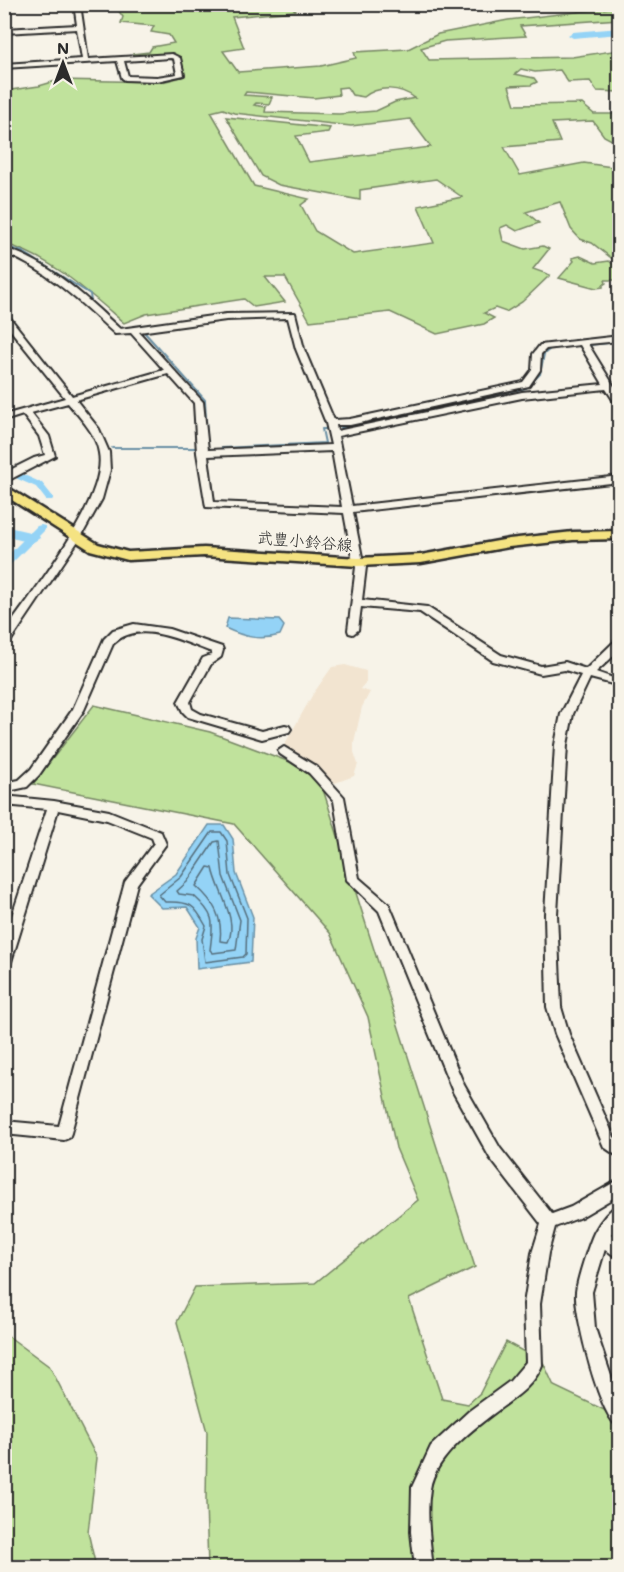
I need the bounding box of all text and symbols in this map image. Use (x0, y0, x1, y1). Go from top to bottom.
north arrow (33, 33, 93, 93)
text: N (57, 37, 69, 58)
street label: 武豊小鈴谷線 (256, 526, 354, 555)

